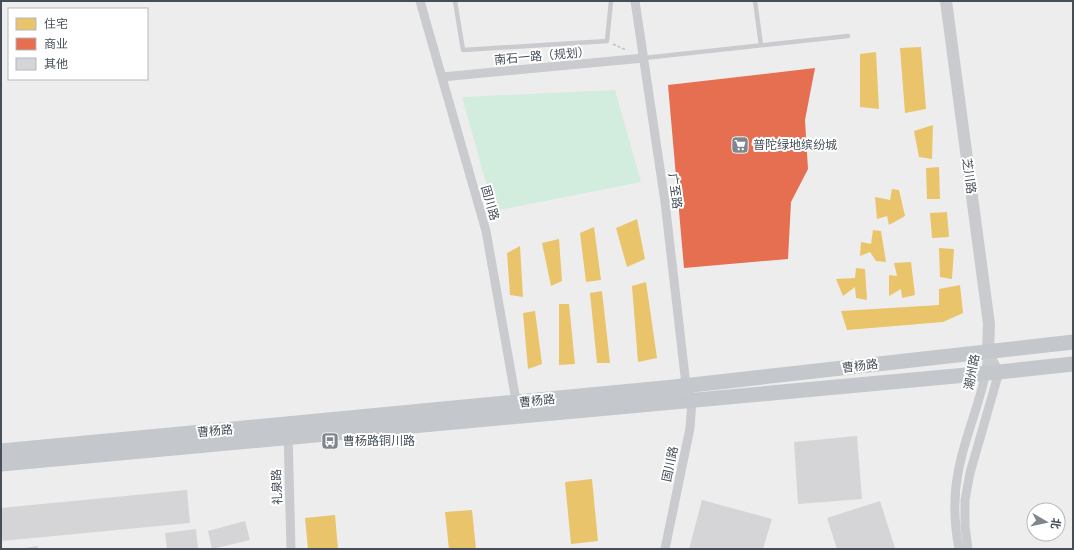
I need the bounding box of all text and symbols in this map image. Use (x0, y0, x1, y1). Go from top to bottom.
legend (8, 8, 148, 80)
text: 住宅 (44, 16, 68, 31)
text: 商业 (44, 36, 68, 51)
street label: 南石一路（规划） (493, 44, 590, 67)
text: 其他 (44, 56, 68, 71)
supermarket icon: 普陀绿地缤纷城 (730, 135, 750, 155)
place label: 普陀绿地缤纷城 (753, 137, 837, 152)
street label: 芝川路 (960, 157, 979, 195)
street label: 广至路 (666, 172, 685, 210)
street label: 固川路 (478, 183, 503, 222)
street label: 潮州路 (961, 353, 982, 391)
street label: 曹杨路 (841, 356, 879, 375)
street label: 曹杨路 (518, 391, 556, 410)
street label: 曹杨路 (196, 421, 234, 440)
bus stop icon: 曹杨路铜川路 (320, 431, 340, 451)
place label: 曹杨路铜川路 (343, 433, 415, 448)
street label: 固川路 (658, 445, 681, 483)
street label: 礼泉路 (268, 469, 285, 505)
north arrow (1026, 502, 1066, 542)
text: 北 (1048, 517, 1064, 530)

